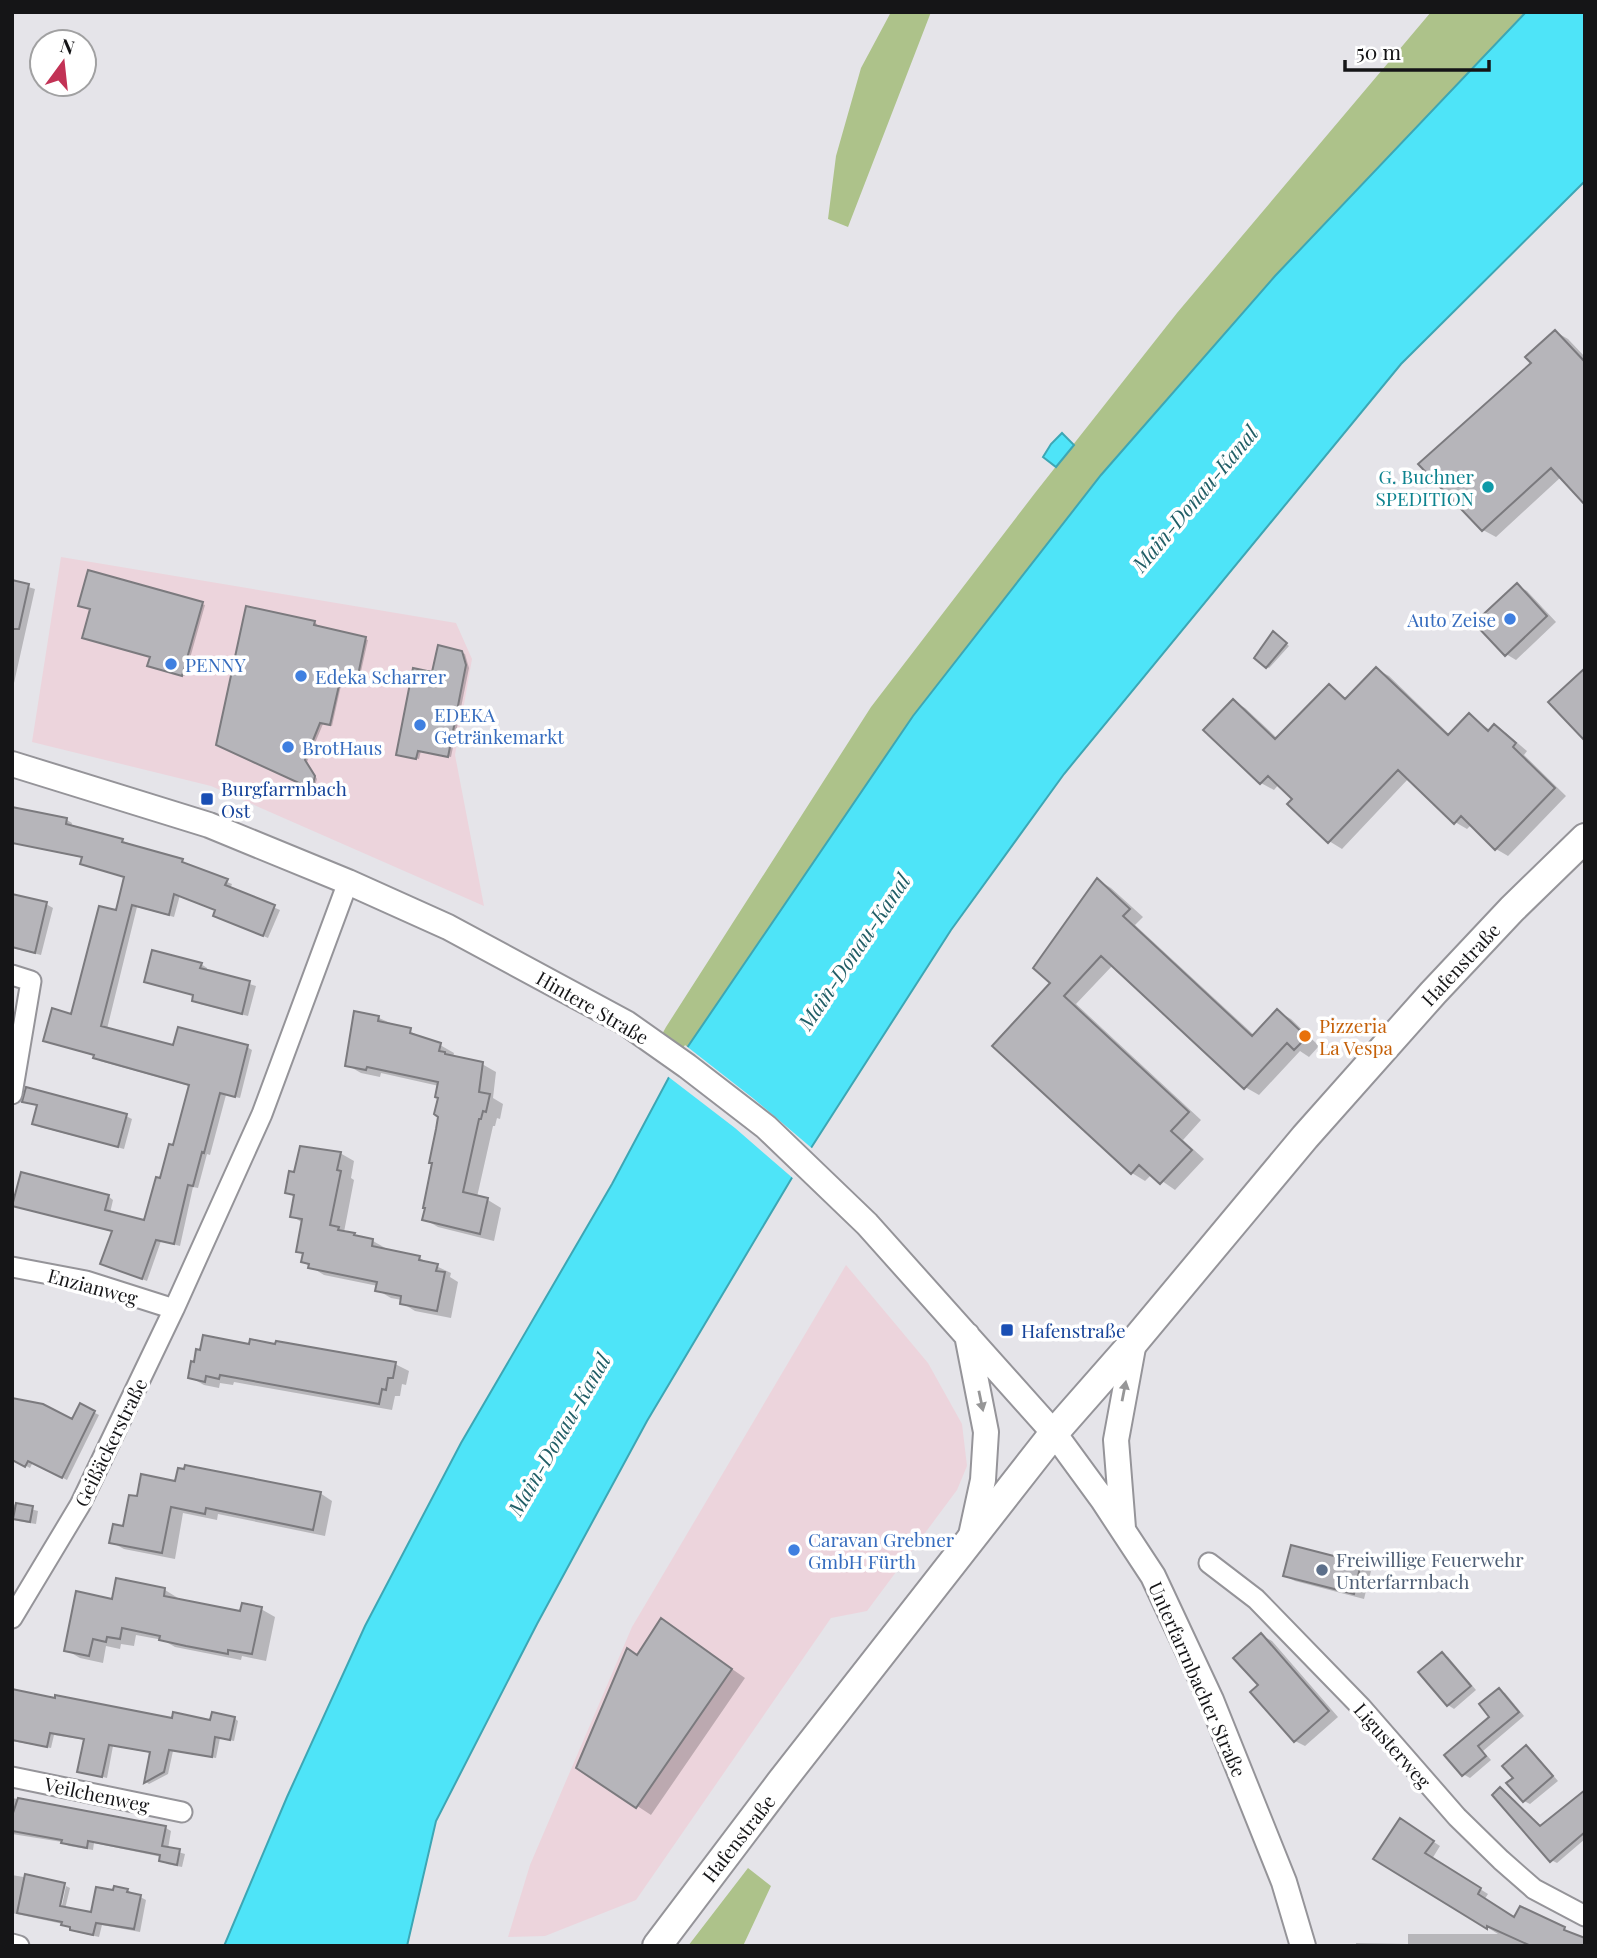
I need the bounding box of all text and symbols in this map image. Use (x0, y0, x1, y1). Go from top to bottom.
north arrow (28, 28, 98, 98)
scale bar (1345, 28, 1488, 72)
text: N (58, 31, 78, 60)
text: 50 m (1356, 37, 1402, 65)
water label: Main-Donau-Kanal (1124, 418, 1264, 578)
place label: G. Buchner SPEDITION (1376, 463, 1475, 511)
marker: G. Buchner SPEDITION (1480, 479, 1496, 495)
place label: Auto Zeise (1406, 606, 1496, 632)
marker: Auto Zeise (1502, 611, 1518, 627)
place label: PENNY (185, 651, 247, 677)
marker: PENNY (163, 656, 179, 672)
place label: Edeka Scharrer (315, 663, 447, 689)
marker: Edeka Scharrer (293, 668, 309, 684)
place label: EDEKA Getränkemarkt (434, 701, 564, 749)
marker: EDEKA Getränkemarkt (412, 717, 428, 733)
place label: BrotHaus (302, 734, 382, 760)
marker: BrotHaus (280, 739, 296, 755)
place label: Burgfarrnbach Ost (221, 775, 347, 823)
marker: Burgfarrnbach Ost (199, 791, 215, 807)
water label: Main-Donau-Kanal (790, 866, 916, 1035)
street label: Hafenstraße (1415, 917, 1505, 1011)
street label: Hintere Straße (532, 964, 654, 1050)
place label: Pizzeria La Vespa (1319, 1012, 1393, 1060)
marker: Pizzeria La Vespa (1297, 1028, 1313, 1044)
street label: Enzianweg (45, 1262, 141, 1310)
place label: Hafenstraße (1021, 1317, 1126, 1343)
marker: Hafenstraße (999, 1322, 1015, 1338)
water label: Main-Donau-Kanal (500, 1347, 616, 1521)
street label: Geißäckerstraße (68, 1373, 152, 1511)
one-way arrow (1119, 1380, 1130, 1402)
one-way arrow (976, 1390, 987, 1412)
place label: Caravan Grebner GmbH Fürth (808, 1526, 955, 1574)
marker: Caravan Grebner GmbH Fürth (786, 1542, 802, 1558)
place label: Freiwillige Feuerwehr Unterfarrnbach (1336, 1546, 1524, 1594)
marker: Freiwillige Feuerwehr Unterfarrnbach (1314, 1562, 1330, 1578)
street label: Unterfarrnbacher Straße (1143, 1577, 1253, 1781)
street label: Ligusterweg (1349, 1697, 1437, 1793)
street label: Veilchenweg (41, 1770, 152, 1818)
street label: Hafenstraße (696, 1789, 780, 1887)

